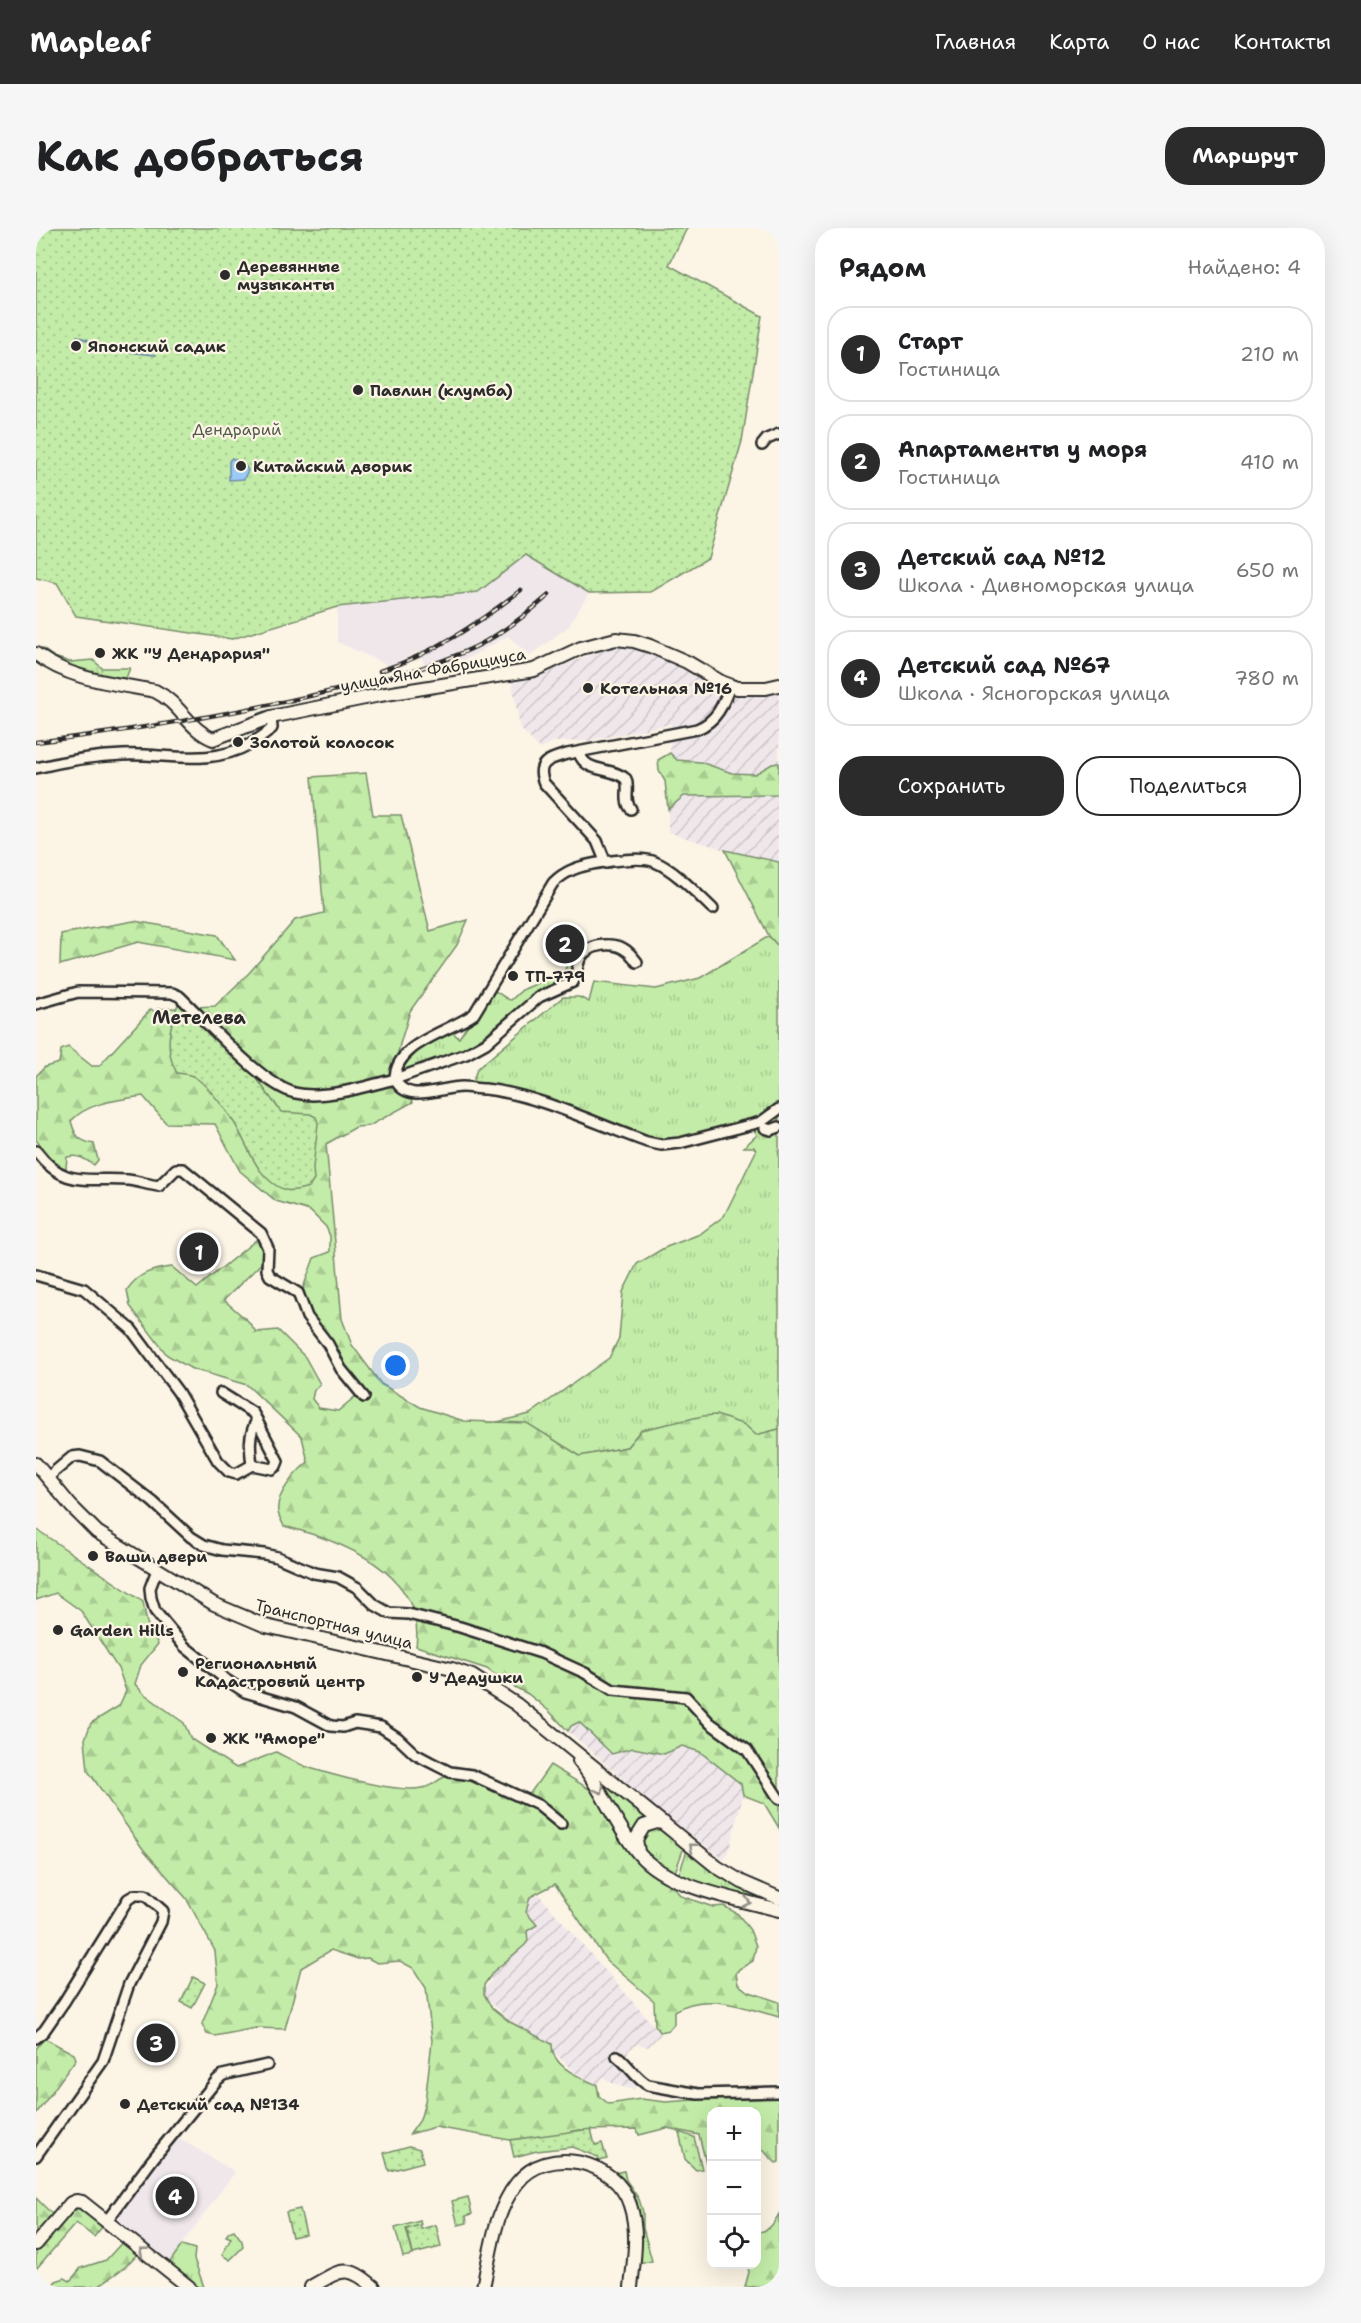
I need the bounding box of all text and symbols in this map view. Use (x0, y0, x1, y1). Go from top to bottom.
text: Mapleaf (30, 23, 151, 61)
text: Главная (935, 28, 1016, 56)
text: Карта (1049, 28, 1109, 56)
text: О нас (1142, 28, 1200, 56)
text: Контакты (1233, 28, 1331, 56)
button: Маршрут (1165, 127, 1325, 185)
text: Как добраться (36, 128, 364, 184)
text: Рядом (839, 250, 926, 285)
text: Найдено: 4 (1188, 254, 1301, 280)
place label: Деревянные музыканты (237, 256, 340, 295)
marker: Деревянные музыканты (218, 268, 232, 282)
text: Старт (898, 327, 963, 356)
place label: Японский садик (88, 336, 226, 357)
marker: Японский садик (69, 339, 83, 353)
text: 1 (856, 341, 865, 367)
text: 210 m (1240, 341, 1299, 367)
text: Гостиница (898, 356, 1000, 382)
place label: Павлин (клумба) (370, 380, 513, 401)
marker: Павлин (клумба) (351, 383, 365, 397)
park label: Дендрарий (193, 419, 281, 440)
text: Апартаменты у моря (898, 435, 1147, 464)
text: 2 (854, 449, 868, 475)
text: 410 m (1240, 449, 1299, 475)
place label: Китайский дворик (253, 456, 412, 477)
marker: Китайский дворик (234, 459, 248, 473)
text: Гостиница (898, 464, 1000, 490)
text: Детский сад №12 (898, 543, 1106, 572)
text: 3 (854, 557, 868, 583)
text: 650 m (1236, 557, 1299, 583)
text: Школа · Дивноморская улица (898, 572, 1194, 598)
place label: ЖК "У Дендрария" (112, 643, 270, 664)
street label: улица Яна Фабрициуса (339, 643, 527, 697)
marker: ЖК "У Дендрария" (93, 646, 107, 660)
text: Детский сад №67 (898, 651, 1111, 680)
text: 4 (854, 665, 868, 691)
text: 780 m (1234, 665, 1299, 691)
place label: Котельная №16 (600, 678, 732, 699)
text: Школа · Ясногорская улица (898, 680, 1170, 706)
marker: Котельная №16 (581, 681, 595, 695)
place label: Золотой колосок (250, 732, 394, 753)
marker: Золотой колосок (231, 735, 245, 749)
button: Сохранить (839, 756, 1064, 816)
button: Поделиться (1076, 756, 1301, 816)
pin: 2 (546, 922, 584, 966)
place label: ТП-779 (525, 966, 585, 987)
marker: ТП-779 (506, 969, 520, 983)
district label: Метелева (152, 1006, 247, 1030)
pin: 1 (180, 1230, 218, 1274)
your location (381, 1351, 410, 1380)
place label: Ваши двери (105, 1546, 207, 1567)
marker: Ваши двери (86, 1549, 100, 1563)
street label: Транспортная улица (253, 1594, 415, 1654)
place label: Garden Hills (70, 1620, 174, 1641)
marker: Garden Hills (51, 1623, 65, 1637)
place label: Региональный Кадастровый центр (195, 1653, 366, 1692)
marker: Региональный Кадастровый центр (176, 1665, 190, 1679)
place label: У Дедушки (429, 1667, 523, 1688)
marker: У Дедушки (410, 1670, 424, 1684)
place label: ЖК "Аморе" (223, 1728, 325, 1749)
marker: ЖК "Аморе" (204, 1731, 218, 1745)
one-way arrow (593, 1784, 604, 1794)
one-way arrow (689, 1843, 700, 1854)
one-way arrow (742, 1894, 752, 1907)
pin: 3 (136, 2020, 176, 2066)
place label: Детский сад №134 (137, 2094, 299, 2115)
marker: Детский сад №134 (118, 2097, 132, 2111)
map controls (707, 2107, 761, 2269)
button: + (707, 2107, 761, 2161)
button: − (707, 2161, 761, 2215)
pin: 4 (156, 2174, 194, 2218)
button: locate (707, 2215, 761, 2269)
one-way arrow (139, 2248, 150, 2259)

